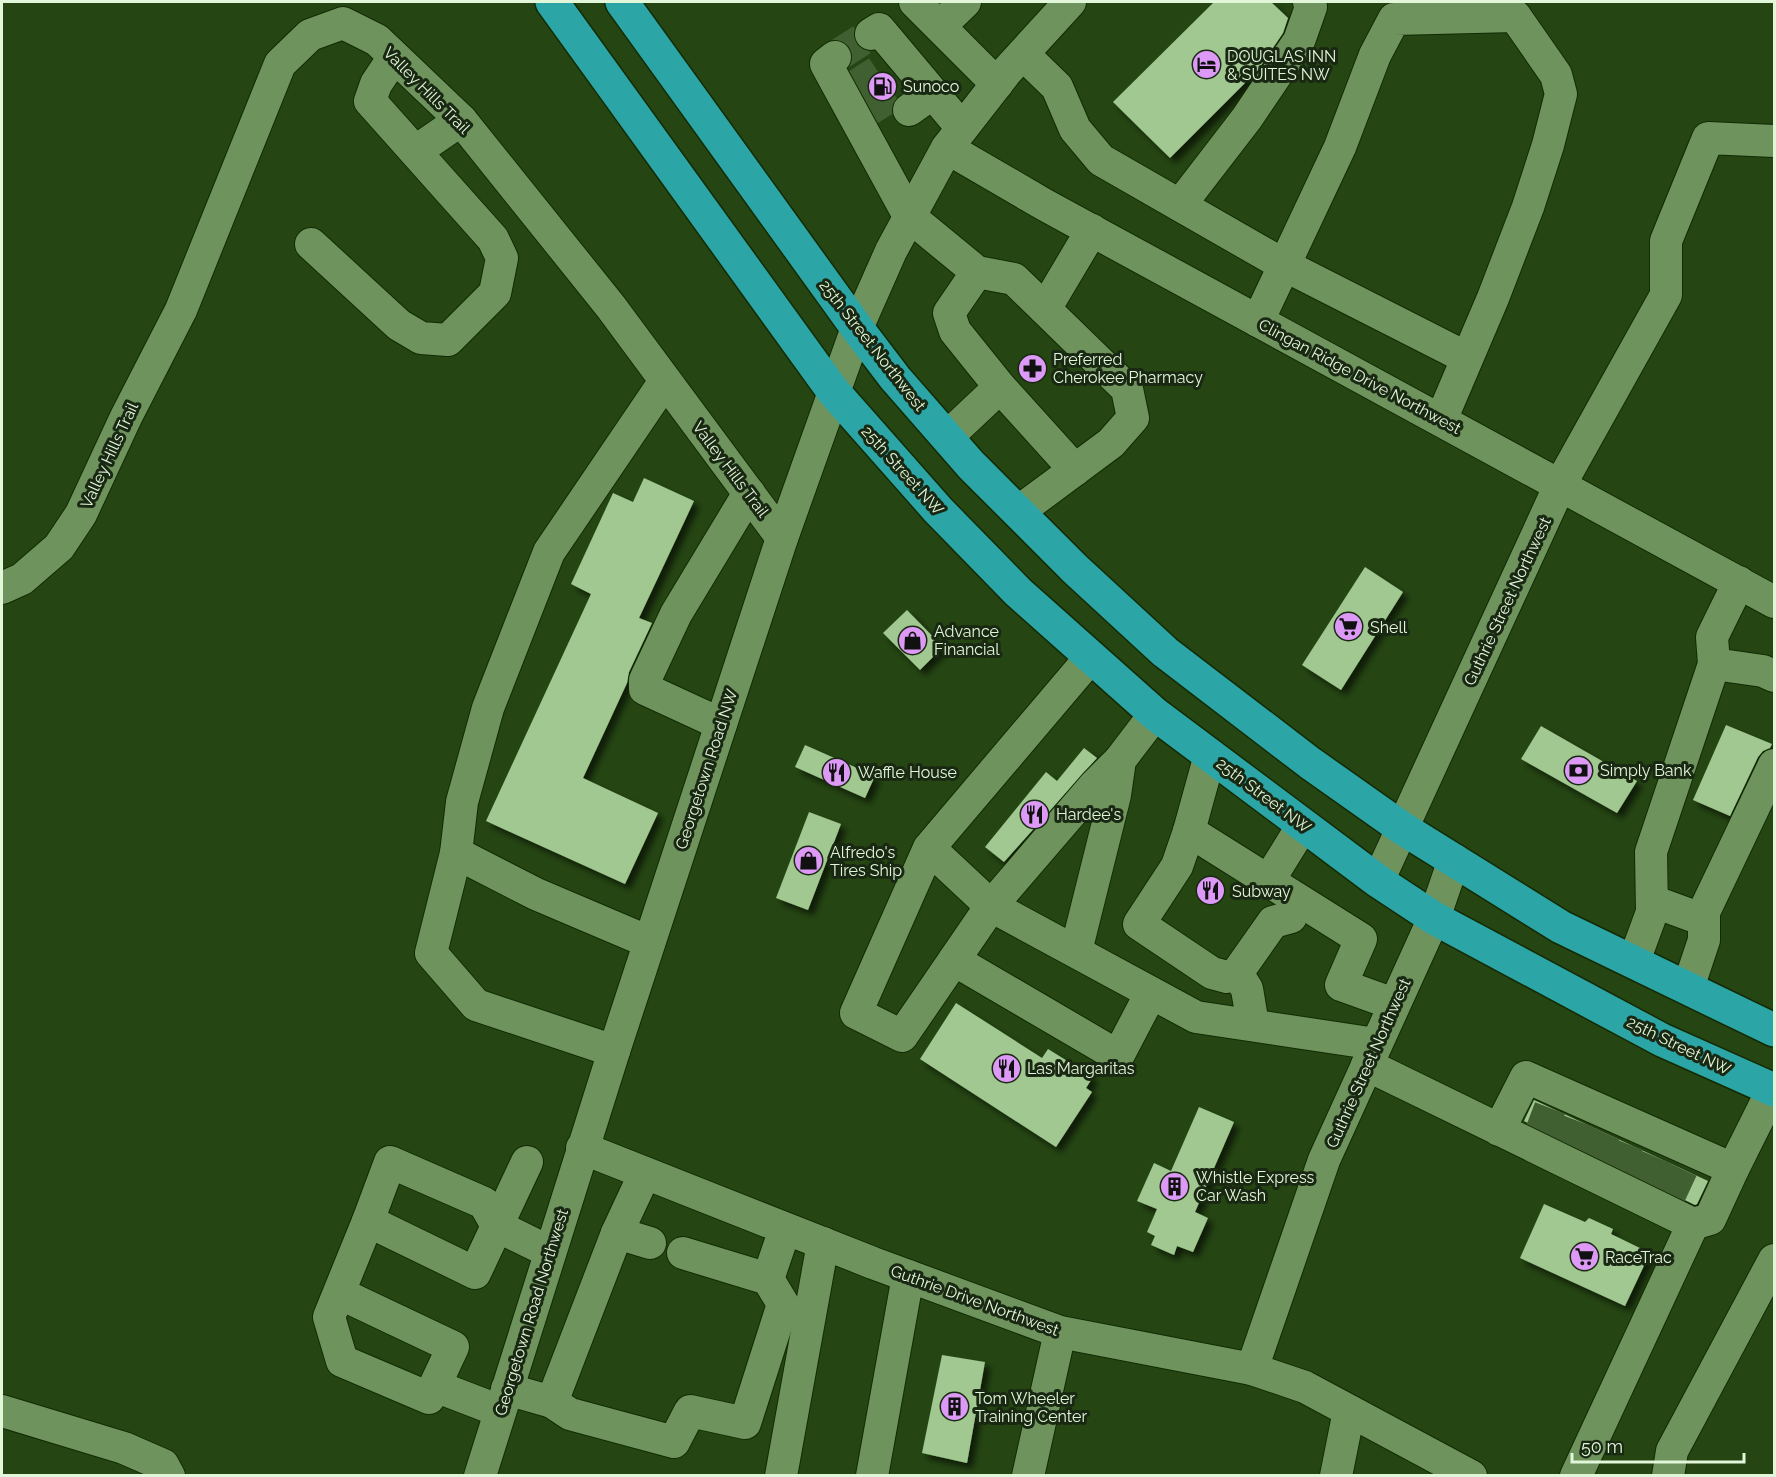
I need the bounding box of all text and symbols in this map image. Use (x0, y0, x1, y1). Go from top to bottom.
street label: Valley Hills Trail (379, 43, 474, 138)
place label: DOUGLAS INN & SUITES NW (1227, 47, 1336, 84)
hotel icon: DOUGLAS INN & SUITES NW (1190, 49, 1222, 81)
fuel station icon: Sunoco (866, 70, 898, 102)
place label: Sunoco (903, 77, 959, 96)
street label: 25th Street Northwest (815, 276, 930, 415)
street label: Clingan Ridge Drive Northwest (1255, 315, 1465, 438)
place label: Preferred Cherokee Pharmacy (1053, 350, 1203, 387)
pharmacy icon: Preferred Cherokee Pharmacy (1016, 352, 1048, 384)
street label: Valley Hills Trail (77, 399, 143, 511)
street label: Valley Hills Trail (688, 418, 773, 521)
street label: 25th Street NW (858, 422, 948, 519)
street label: Guthrie Street Northwest (1460, 513, 1555, 688)
supermarket icon: Shell (1333, 611, 1365, 643)
place label: Shell (1370, 618, 1408, 637)
place label: Advance Financial (934, 622, 1000, 659)
shop icon: Advance Financial (897, 624, 929, 656)
street label: Georgetown Road NW (672, 686, 741, 852)
street label: 25th Street NW (1213, 754, 1315, 837)
bank icon: Simply Bank (1563, 754, 1595, 786)
restaurant icon: Waffle House (821, 756, 853, 788)
place label: Simply Bank (1600, 761, 1692, 780)
place label: Waffle House (858, 763, 957, 782)
restaurant icon: Hardee's (1019, 798, 1051, 830)
place label: Hardee's (1056, 805, 1121, 824)
place label: Alfredo's Tires Ship (830, 843, 902, 880)
shop icon: Alfredo's Tires Ship (793, 845, 825, 877)
restaurant icon: Subway (1195, 875, 1227, 907)
place label: Subway (1232, 882, 1291, 901)
street label: Guthrie Street Northwest (1322, 975, 1415, 1151)
street label: 25th Street NW (1624, 1012, 1734, 1079)
restaurant icon: Las Margaritas (990, 1052, 1022, 1084)
place label: Las Margaritas (1027, 1059, 1135, 1078)
place label: Whistle Express Car Wash (1196, 1168, 1315, 1205)
building icon: Whistle Express Car Wash (1159, 1170, 1191, 1202)
street label: Georgetown Road Northwest (491, 1206, 572, 1418)
supermarket icon: RaceTrac (1568, 1241, 1600, 1273)
place label: RaceTrac (1605, 1248, 1672, 1267)
street label: Guthrie Drive Northwest (888, 1261, 1062, 1340)
place label: Tom Wheeler Training Center (975, 1389, 1087, 1426)
building icon: Tom Wheeler Training Center (938, 1391, 970, 1423)
scale bar (1572, 1426, 1744, 1464)
text: 50 m (1581, 1436, 1623, 1457)

